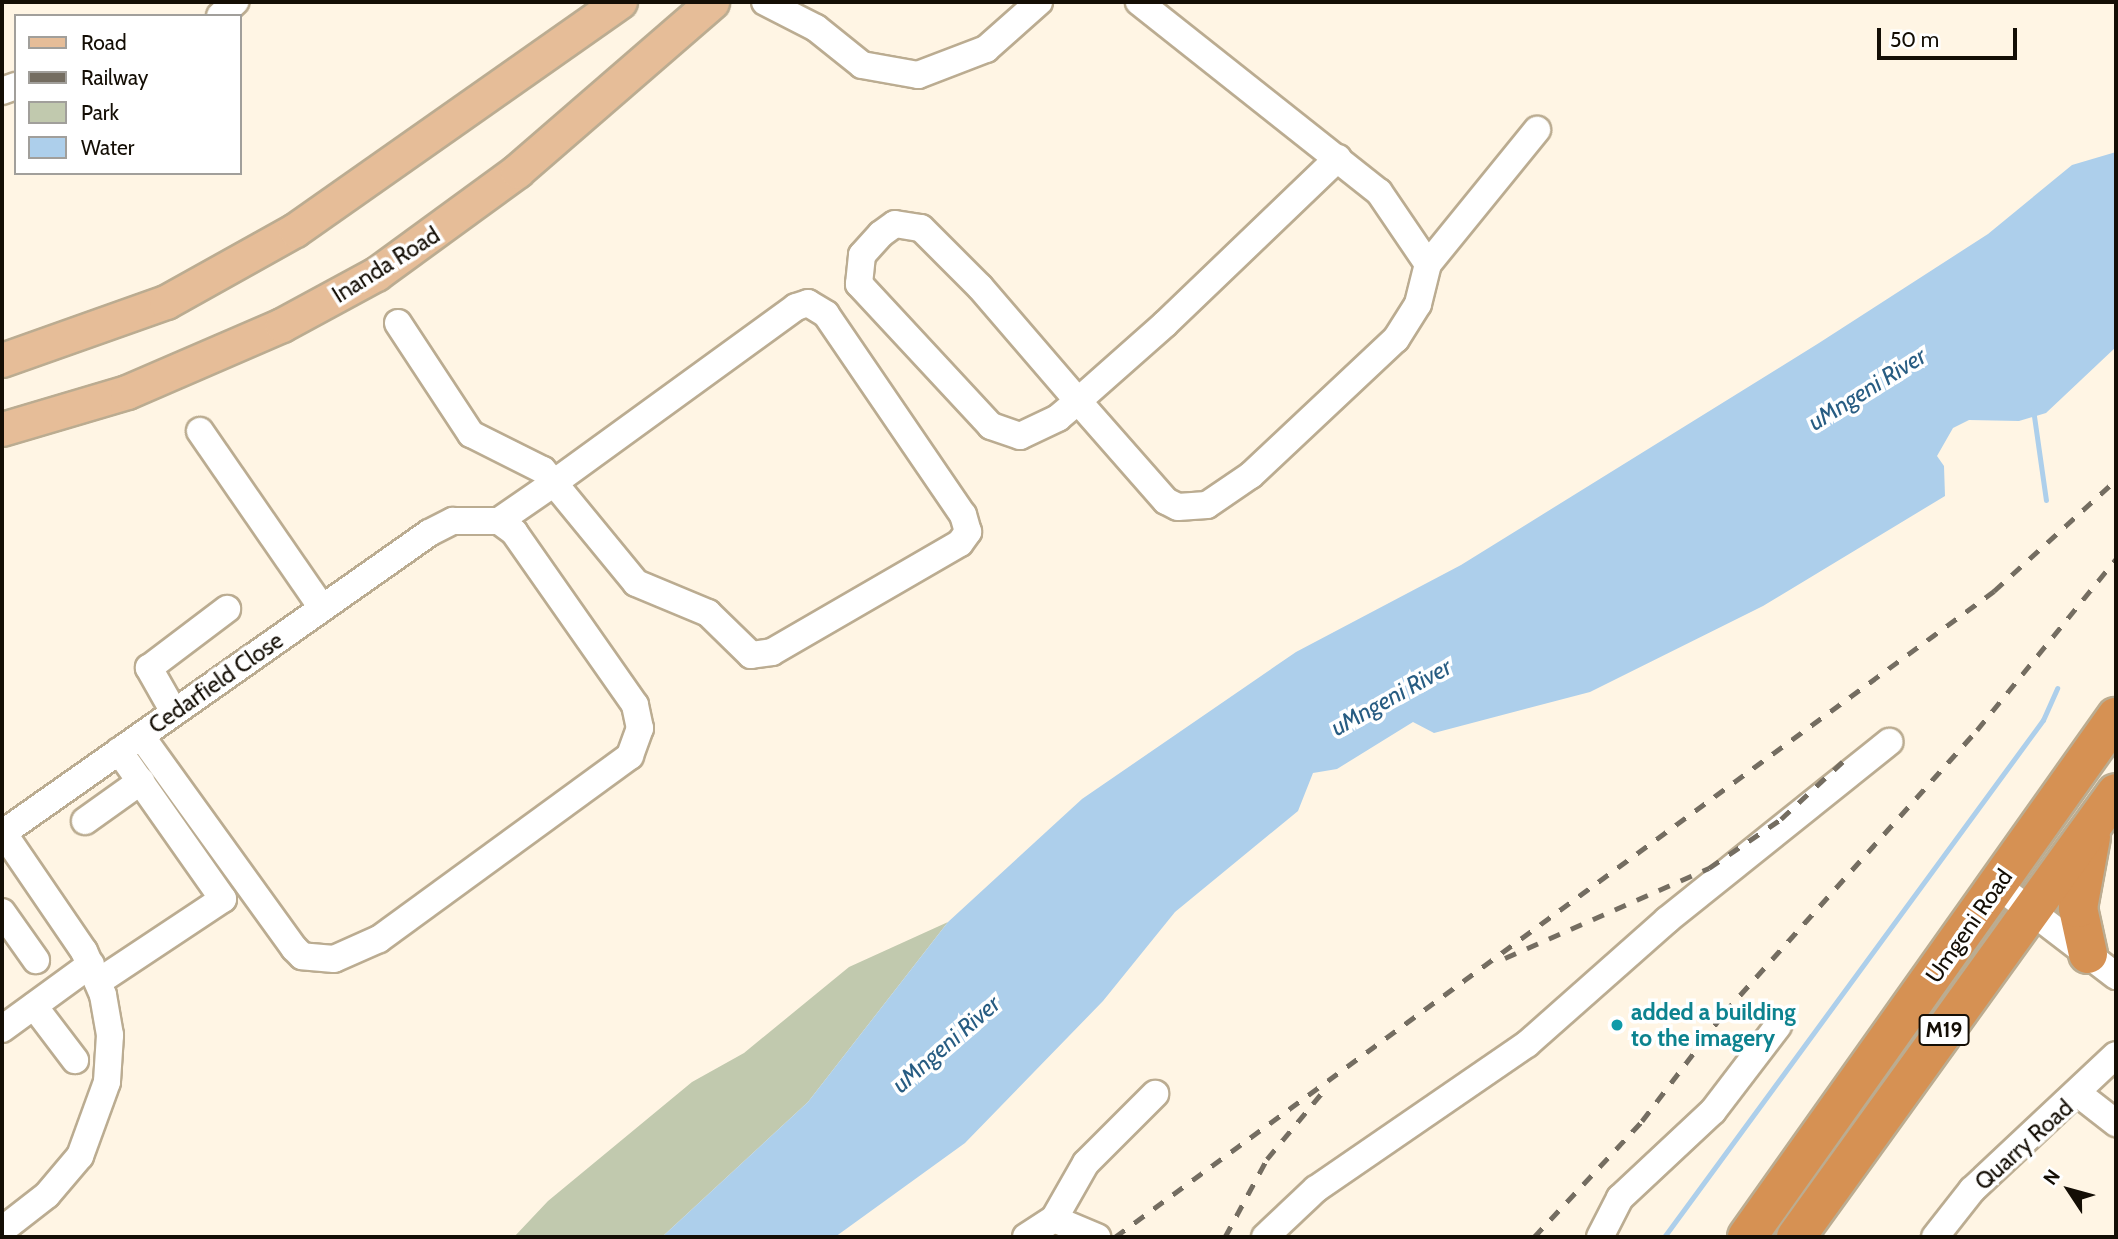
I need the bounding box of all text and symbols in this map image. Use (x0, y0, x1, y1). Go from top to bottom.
legend (14, 14, 242, 175)
scale bar (1880, 14, 2020, 58)
text: 50 m (1890, 27, 1939, 52)
text: Road (81, 30, 127, 55)
text: Railway (81, 65, 148, 90)
text: Park (81, 100, 119, 125)
text: Water (81, 135, 134, 160)
street label: Inanda Road (327, 221, 445, 309)
water label: uMngeni River (1803, 341, 1931, 437)
street label: Cedarfield Close (144, 626, 288, 740)
water label: uMngeni River (1326, 652, 1456, 742)
street label: Umgeni Road (1920, 864, 2018, 988)
water label: uMngeni River (886, 989, 1006, 1099)
place label: added a building to the imagery (1631, 998, 1796, 1052)
road number: M19 (1918, 1012, 1970, 1048)
marker: added a building to the imagery (1609, 1017, 1625, 1033)
street label: Quarry Road (1969, 1094, 2079, 1196)
north arrow (2034, 1155, 2104, 1225)
text: N (2038, 1165, 2065, 1190)

